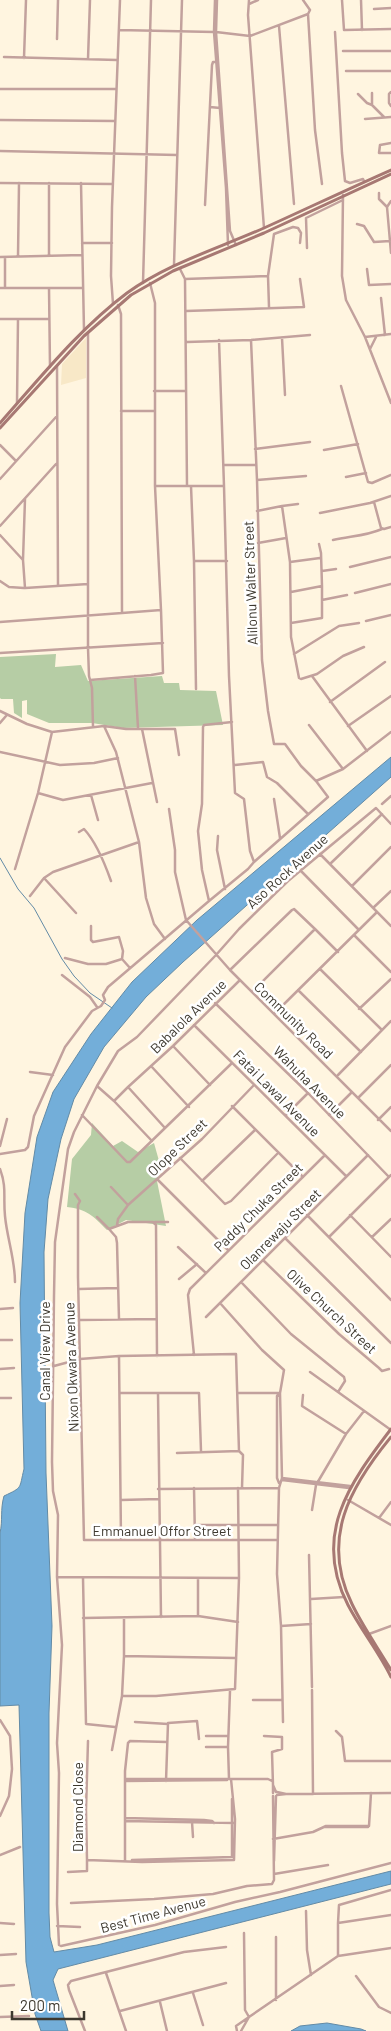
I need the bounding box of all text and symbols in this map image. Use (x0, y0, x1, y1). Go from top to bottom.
street label: Alilonu Walter Street (239, 521, 261, 645)
street label: Aso Rock Avenue (243, 830, 331, 912)
street label: Babalola Avenue (146, 975, 230, 1057)
street label: Community Road (251, 978, 337, 1062)
street label: Wahuha Avenue (270, 1042, 350, 1122)
street label: Fatai Lawal Avenue (230, 1046, 324, 1140)
street label: Olope Street (144, 1115, 210, 1179)
street label: Paddy Chuka Street (210, 1159, 306, 1255)
street label: Olanrewaju Street (236, 1185, 324, 1273)
street label: Olive Church Street (284, 1265, 380, 1357)
street label: Canal View Drive (36, 1301, 53, 1401)
street label: Nixon Okwara Avenue (60, 1302, 82, 1432)
street label: Emmanuel Offor Street (92, 1522, 232, 1539)
street label: Diamond Close (69, 1762, 86, 1852)
street label: Best Time Avenue (98, 1892, 208, 1936)
scale bar (12, 1988, 85, 2020)
text: 200 m (20, 1996, 60, 2014)

